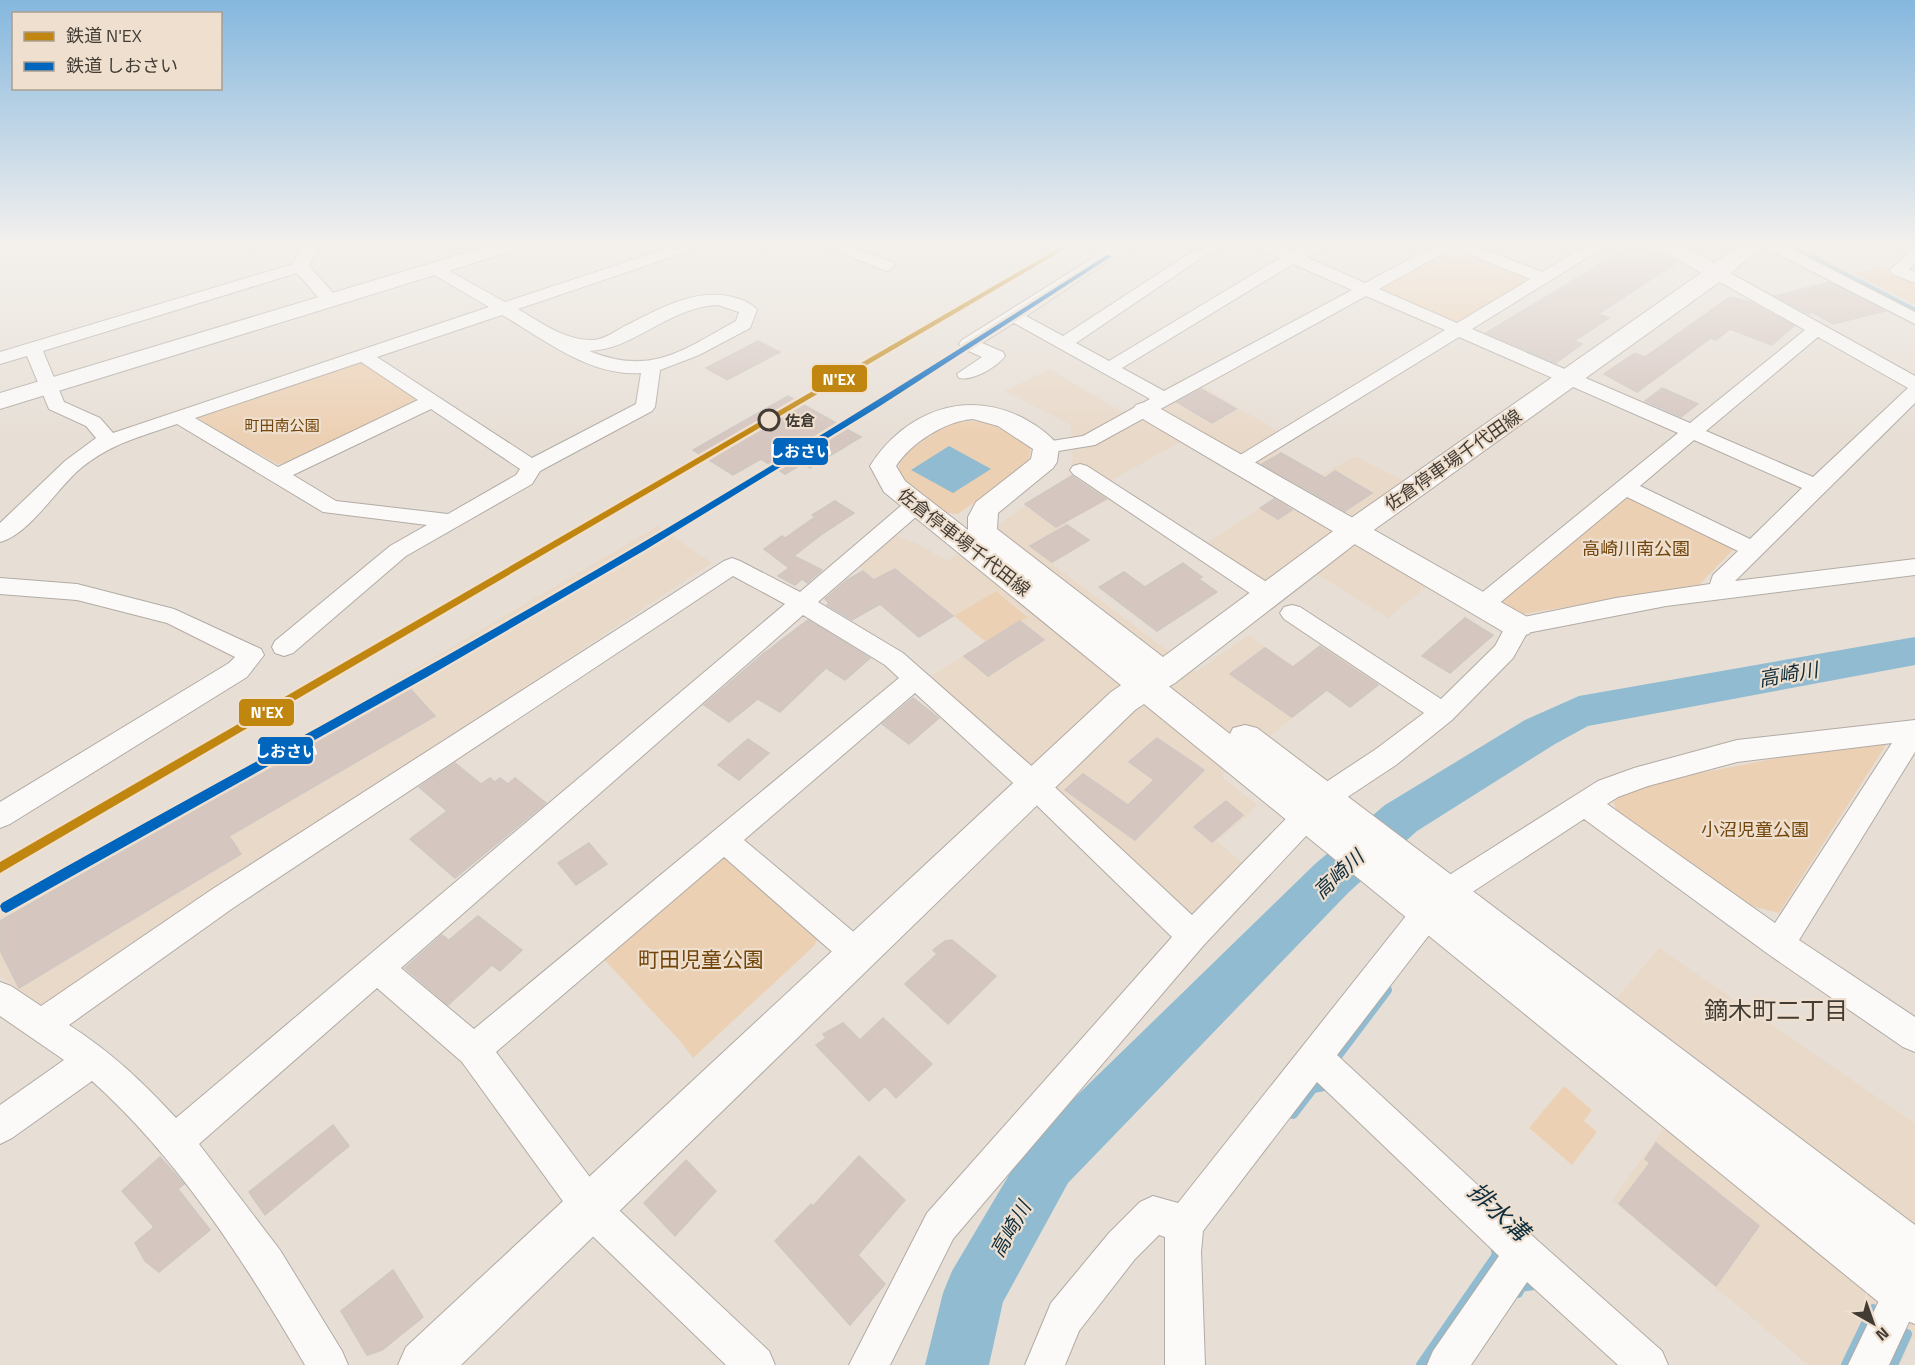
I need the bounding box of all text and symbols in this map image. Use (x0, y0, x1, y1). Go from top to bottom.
legend (12, 12, 222, 90)
text: 鉄道 N'EX (66, 22, 142, 49)
text: 鉄道 しおさい (66, 52, 178, 79)
line badge: N'EX (811, 364, 868, 393)
text: N'EX (823, 367, 855, 391)
street label: 佐倉停車場千代田線 (1379, 402, 1527, 518)
marker: 佐倉 (758, 409, 780, 431)
place label: 佐倉 (785, 409, 815, 432)
park label: 町田南公園 (244, 414, 320, 437)
line badge: しおさい (772, 437, 829, 466)
text: しおさい (768, 439, 832, 463)
street label: 佐倉停車場千代田線 (892, 481, 1036, 603)
park label: 高崎川南公園 (1582, 535, 1690, 562)
water label: 高崎川 (1756, 653, 1822, 694)
line badge: N'EX (238, 698, 295, 727)
text: N'EX (251, 700, 283, 724)
line badge: しおさい (257, 736, 314, 765)
text: しおさい (254, 739, 318, 763)
park label: 小沼児童公園 (1701, 816, 1809, 843)
water label: 高崎川 (1305, 841, 1372, 906)
park label: 町田児童公園 (638, 943, 764, 975)
district label: 鏑木町二丁目 (1704, 992, 1848, 1028)
water label: 排水溝 (1460, 1173, 1540, 1251)
water label: 高崎川 (982, 1194, 1039, 1263)
north arrow (1843, 1293, 1903, 1353)
text: N (1871, 1322, 1895, 1347)

